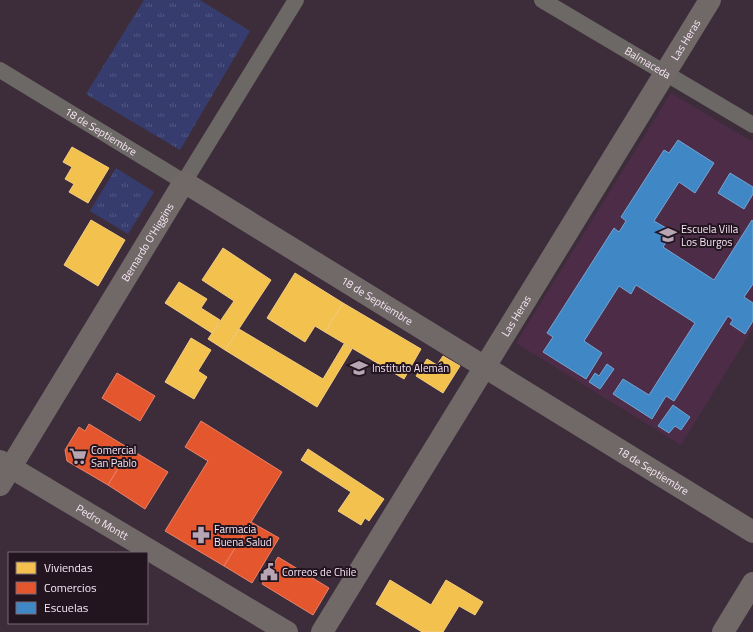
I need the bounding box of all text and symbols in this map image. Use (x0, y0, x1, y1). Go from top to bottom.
street label: Las Heras (667, 16, 704, 63)
street label: Balmaceda (622, 43, 674, 83)
street label: 18 de Septiembre (62, 103, 140, 160)
street label: Bernardo O'Higgins (117, 200, 177, 285)
place label: Escuela Villa Los Burgos (681, 221, 739, 250)
school or university icon: Escuela Villa Los Burgos (658, 225, 678, 245)
street label: 18 de Septiembre (338, 272, 416, 329)
street label: Las Heras (497, 292, 535, 340)
school or university icon: Instituto Alemán (349, 358, 369, 378)
place label: Instituto Alemán (372, 360, 449, 376)
place label: Comercial San Pablo (91, 442, 137, 471)
street label: 18 de Septiembre (614, 442, 692, 499)
supermarket icon: Comercial San Pablo (68, 446, 88, 466)
street label: Pedro Montt (73, 500, 132, 544)
place label: Farmacia Buena Salud (214, 521, 272, 550)
pharmacy icon: Farmacia Buena Salud (191, 525, 211, 545)
legend (8, 552, 148, 624)
text: Viviendas (44, 558, 93, 577)
public building icon: Correos de Chile (259, 562, 279, 582)
place label: Correos de Chile (282, 564, 357, 580)
text: Comercios (44, 578, 97, 597)
text: Escuelas (44, 598, 89, 617)

